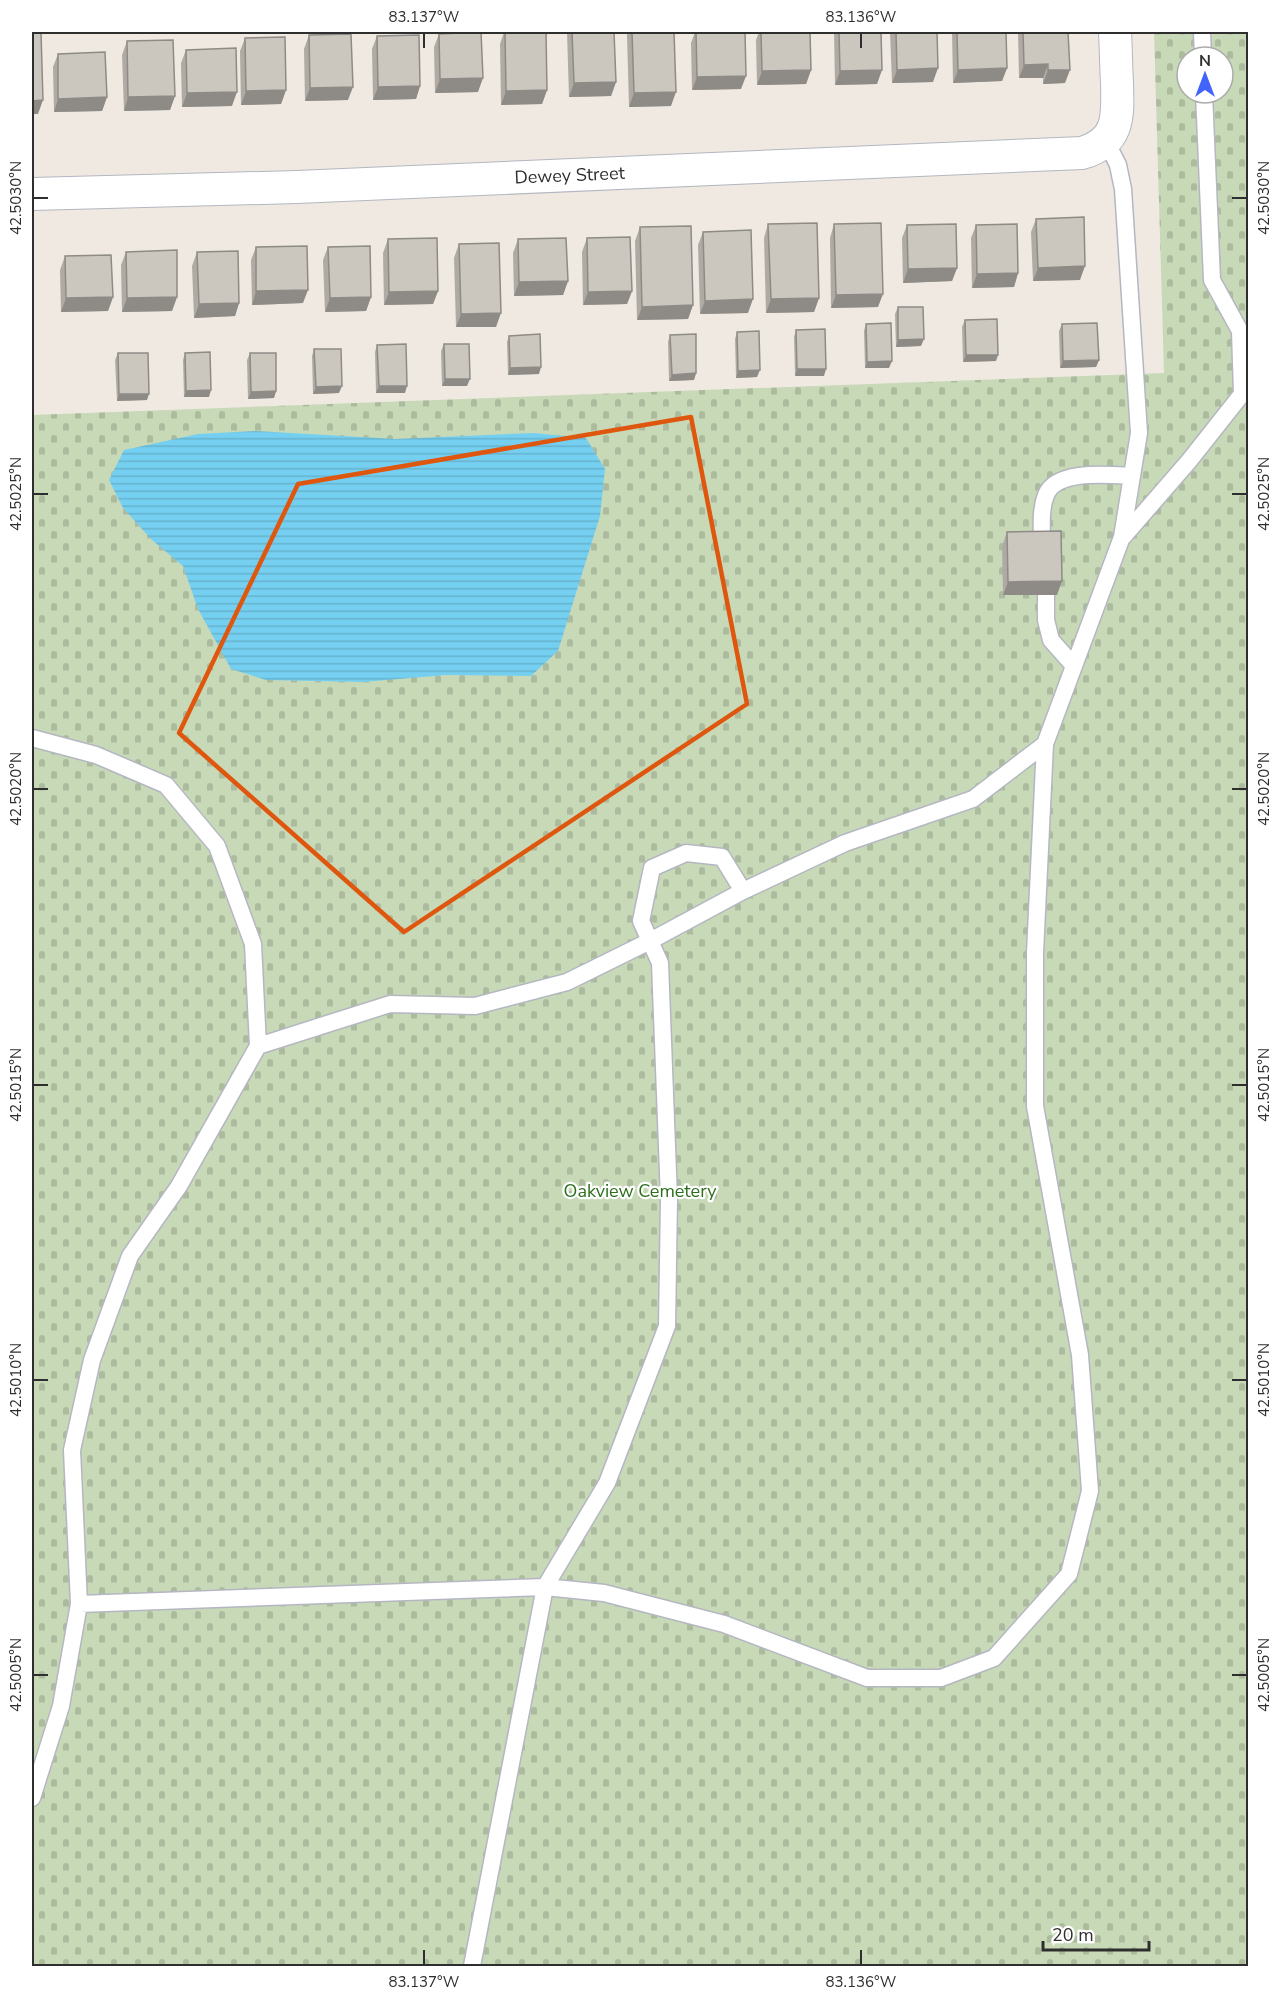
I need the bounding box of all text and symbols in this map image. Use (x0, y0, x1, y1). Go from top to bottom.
text: 83.137°W (389, 7, 460, 27)
text: 83.136°W (826, 7, 897, 27)
north arrow (1175, 45, 1235, 105)
text: N (1199, 50, 1211, 72)
text: 42.5030°N (6, 161, 26, 235)
street label: Dewey Street (514, 161, 626, 190)
text: 42.5030°N (1254, 161, 1274, 235)
text: 42.5025°N (6, 457, 26, 531)
text: 42.5025°N (1254, 457, 1274, 531)
text: 42.5020°N (6, 752, 26, 826)
text: 42.5020°N (1254, 752, 1274, 826)
text: 42.5015°N (6, 1048, 26, 1122)
text: 42.5015°N (1254, 1048, 1274, 1122)
park label: Oakview Cemetery (564, 1179, 717, 1203)
text: 42.5010°N (6, 1343, 26, 1417)
text: 42.5010°N (1254, 1343, 1274, 1417)
text: 42.5005°N (6, 1638, 26, 1712)
text: 42.5005°N (1254, 1638, 1274, 1712)
scale bar (1043, 1914, 1150, 1952)
text: 20 m (1052, 1923, 1094, 1947)
text: 83.137°W (389, 1972, 460, 1992)
text: 83.136°W (826, 1972, 897, 1992)

